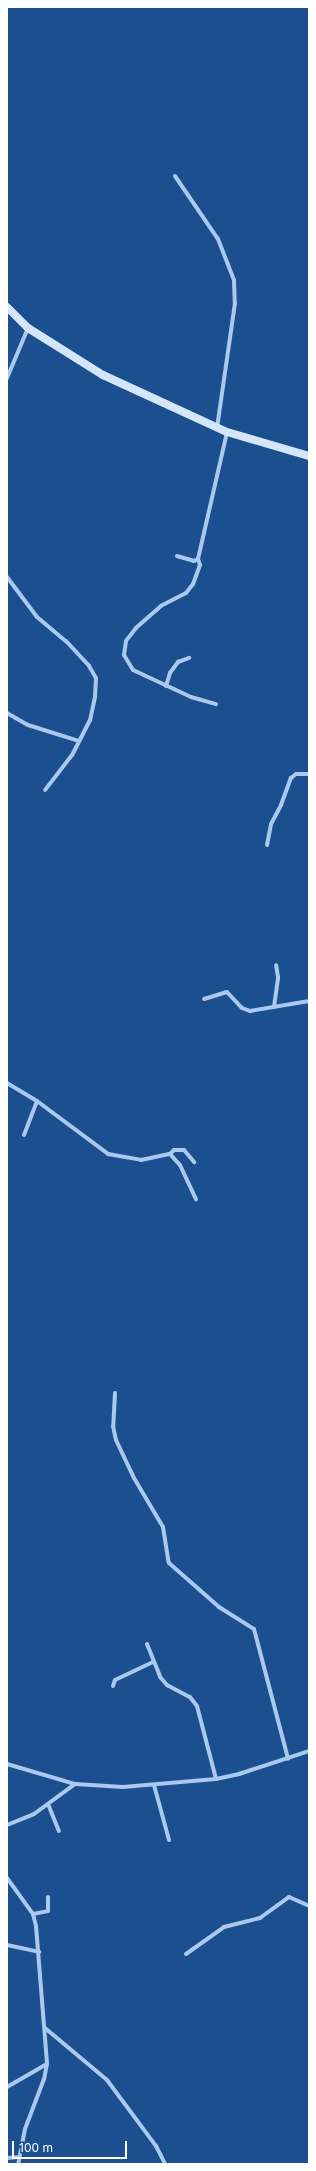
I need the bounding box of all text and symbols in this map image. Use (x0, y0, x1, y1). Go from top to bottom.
scale bar (14, 2133, 129, 2159)
text: 100 m (19, 2140, 53, 2155)

